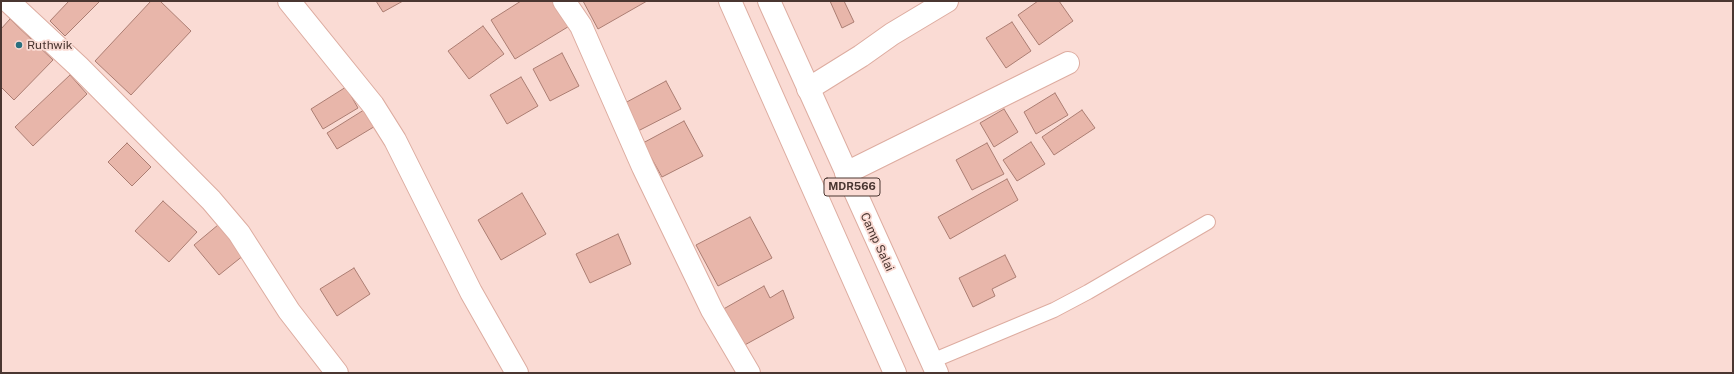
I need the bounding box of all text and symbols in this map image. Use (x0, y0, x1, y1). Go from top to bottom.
place label: Ruthwik (27, 38, 73, 52)
marker: Ruthwik (14, 40, 24, 50)
road number: MDR566 (824, 178, 880, 196)
street label: Camp Salai (857, 210, 897, 274)

